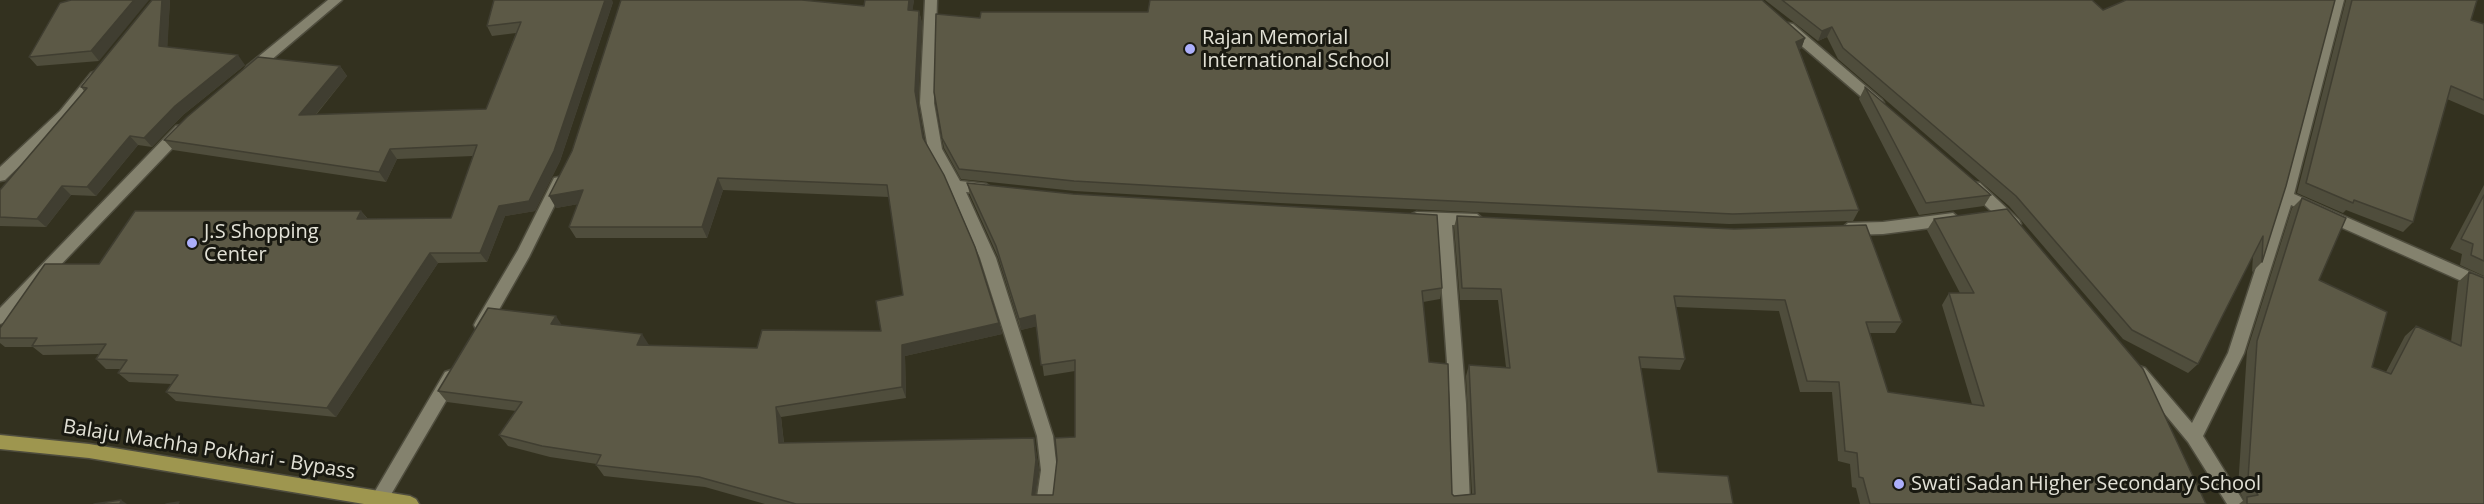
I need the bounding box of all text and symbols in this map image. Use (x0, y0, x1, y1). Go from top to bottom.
place label: Rajan Memorial International School (1202, 26, 1390, 73)
marker: Rajan Memorial International School (1183, 42, 1197, 56)
place label: J.S Shopping Center (204, 220, 319, 267)
marker: J.S Shopping Center (185, 236, 199, 250)
street label: Balaju Machha Pokhari - Bypass (61, 415, 357, 485)
place label: Swati Sadan Higher Secondary School (1911, 472, 2261, 496)
marker: Swati Sadan Higher Secondary School (1892, 477, 1906, 491)

